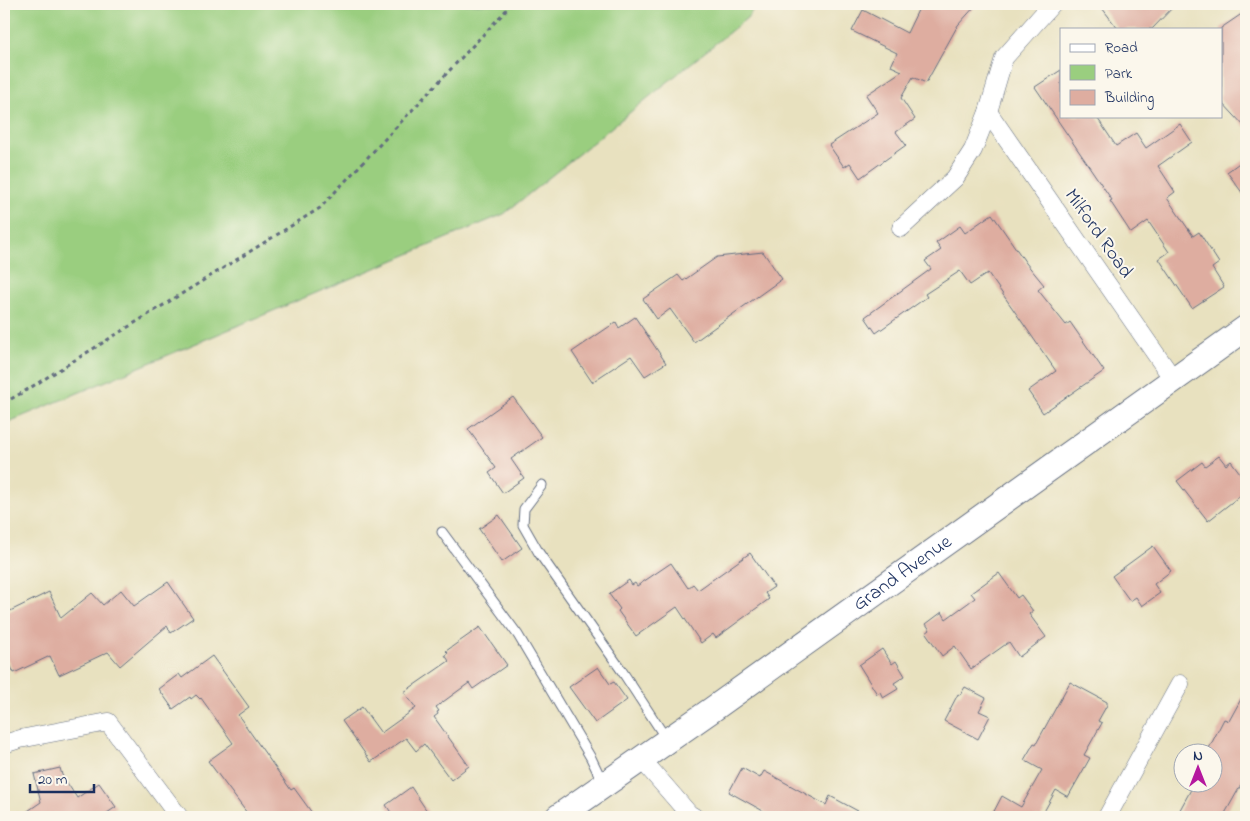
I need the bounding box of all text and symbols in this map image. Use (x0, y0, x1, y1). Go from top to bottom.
legend (1060, 28, 1222, 118)
text: Road (1105, 37, 1138, 59)
text: Park (1105, 63, 1133, 85)
text: Building (1104, 87, 1154, 110)
street label: Milford Road (1056, 183, 1140, 285)
street label: Grand Avenue (847, 528, 958, 619)
north arrow (1172, 744, 1222, 794)
text: N (1193, 746, 1203, 767)
scale bar (30, 761, 94, 793)
text: 20 m (38, 769, 68, 791)

